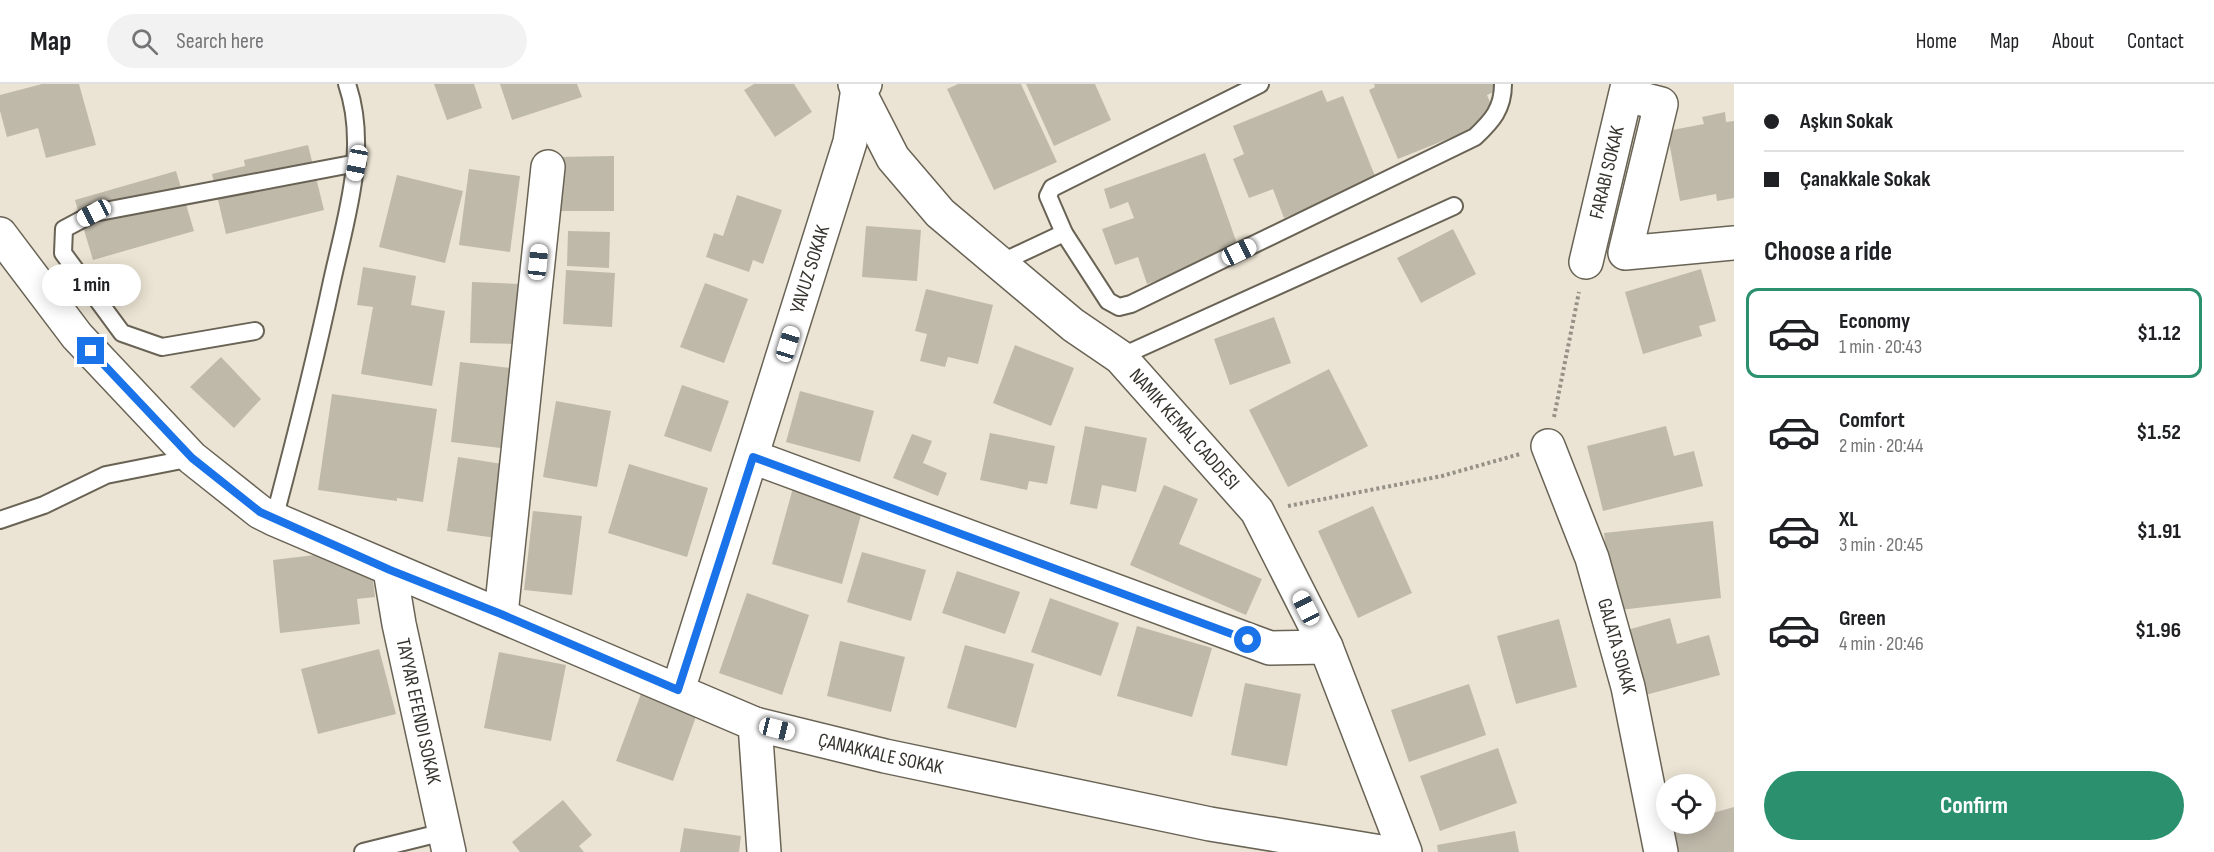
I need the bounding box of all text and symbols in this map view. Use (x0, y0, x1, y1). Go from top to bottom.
search box (107, 14, 527, 68)
text: Map (30, 25, 71, 58)
icon: search (128, 25, 161, 58)
text: Search here (176, 28, 264, 55)
text: Home (1916, 29, 1957, 54)
text: Map (1990, 29, 2019, 54)
text: About (2052, 29, 2094, 54)
text: Contact (2127, 29, 2184, 54)
text: Aşkın Sokak (1800, 108, 1893, 135)
street label: FARABI SOKAK (1585, 123, 1630, 221)
car (345, 144, 369, 182)
text: Çanakkale Sokak (1800, 166, 1931, 193)
car (74, 197, 114, 229)
street label: YAVUZ SOKAK (785, 222, 835, 316)
car (1219, 236, 1259, 268)
text: Choose a ride (1764, 236, 1892, 268)
car (527, 243, 549, 281)
callout: 1 min (42, 264, 140, 306)
text: 1 min (73, 273, 110, 297)
icon: car (1767, 306, 1821, 360)
text: Economy (1839, 308, 1910, 335)
text: $1.12 (2137, 320, 2181, 347)
car (774, 324, 802, 364)
text: 1 min · 20:43 (1839, 335, 1922, 359)
route end (77, 337, 104, 364)
street label: NAMIK KEMAL CADDESI (1124, 364, 1244, 495)
icon: car (1767, 405, 1821, 459)
text: Comfort (1839, 407, 1905, 434)
text: $1.52 (2136, 419, 2181, 446)
text: 2 min · 20:44 (1839, 434, 1923, 458)
icon: car (1767, 504, 1821, 558)
text: XL (1839, 506, 1858, 533)
text: $1.91 (2137, 518, 2181, 545)
text: 3 min · 20:45 (1839, 533, 1923, 557)
car (1290, 588, 1322, 628)
street label: GALATA SOKAK (1592, 596, 1641, 696)
icon: car (1767, 603, 1821, 657)
text: Green (1839, 605, 1886, 632)
text: $1.96 (2135, 617, 2181, 644)
route start (1234, 626, 1261, 653)
text: 4 min · 20:46 (1839, 632, 1924, 656)
street label: TAYYAR EFENDI SOKAK (390, 636, 446, 786)
car (757, 716, 797, 742)
street label: ÇANAKKALE SOKAK (816, 728, 945, 780)
button: Confirm (1764, 771, 2184, 840)
map controls (1656, 774, 1716, 834)
button: locate (1656, 774, 1716, 834)

